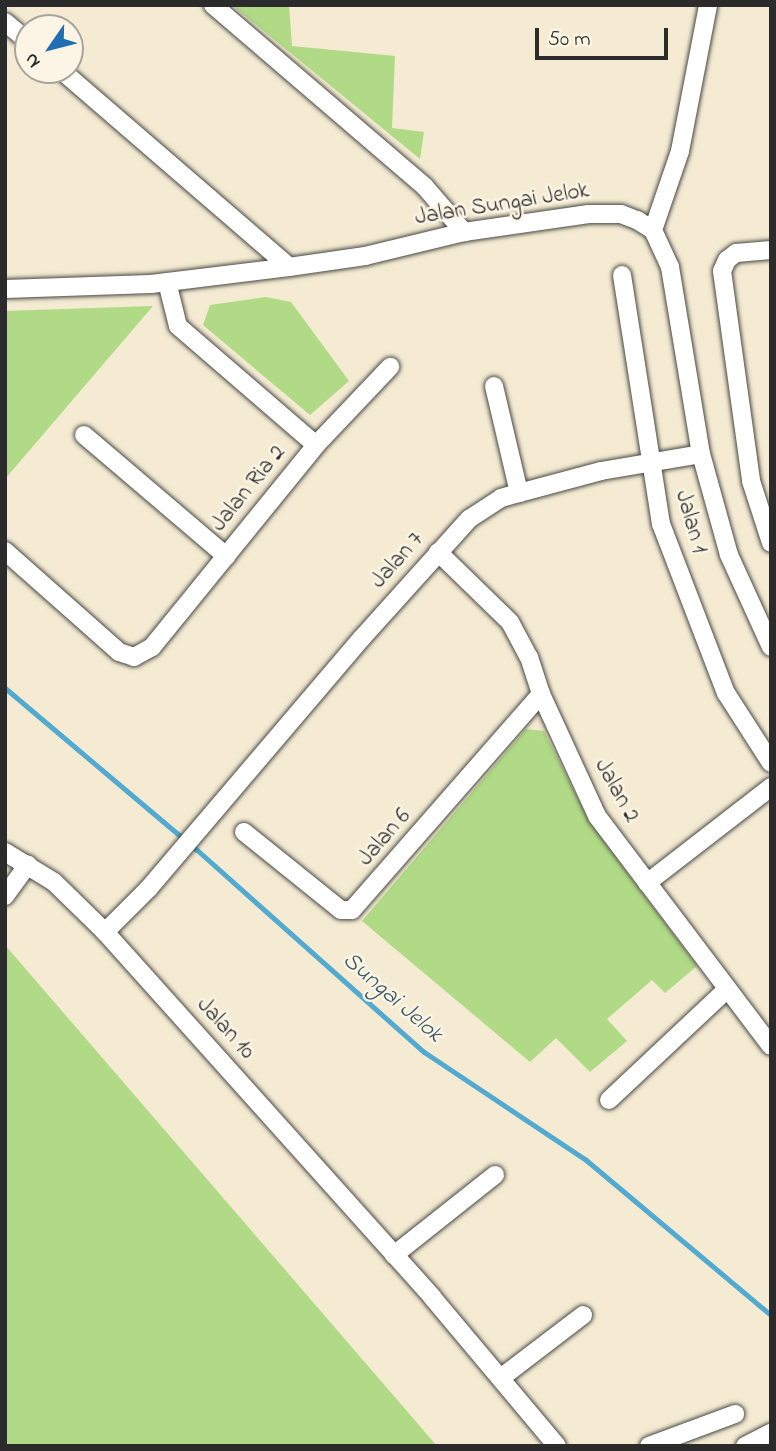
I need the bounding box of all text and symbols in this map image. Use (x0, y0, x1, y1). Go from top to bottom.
north arrow (14, 14, 84, 84)
scale bar (538, 14, 671, 58)
text: 50 m (548, 25, 591, 55)
text: N (18, 47, 48, 73)
street label: Jalan Sungai Jelok (413, 178, 591, 232)
street label: Jalan Ria 2 (206, 440, 292, 538)
street label: Jalan 1 (668, 487, 712, 557)
street label: Jalan 7 (365, 527, 431, 595)
street label: Jalan 2 (587, 754, 645, 828)
street label: Jalan 6 (353, 804, 417, 872)
water label: Sungai Jelok (336, 947, 448, 1049)
street label: Jalan 10 (190, 992, 260, 1066)

